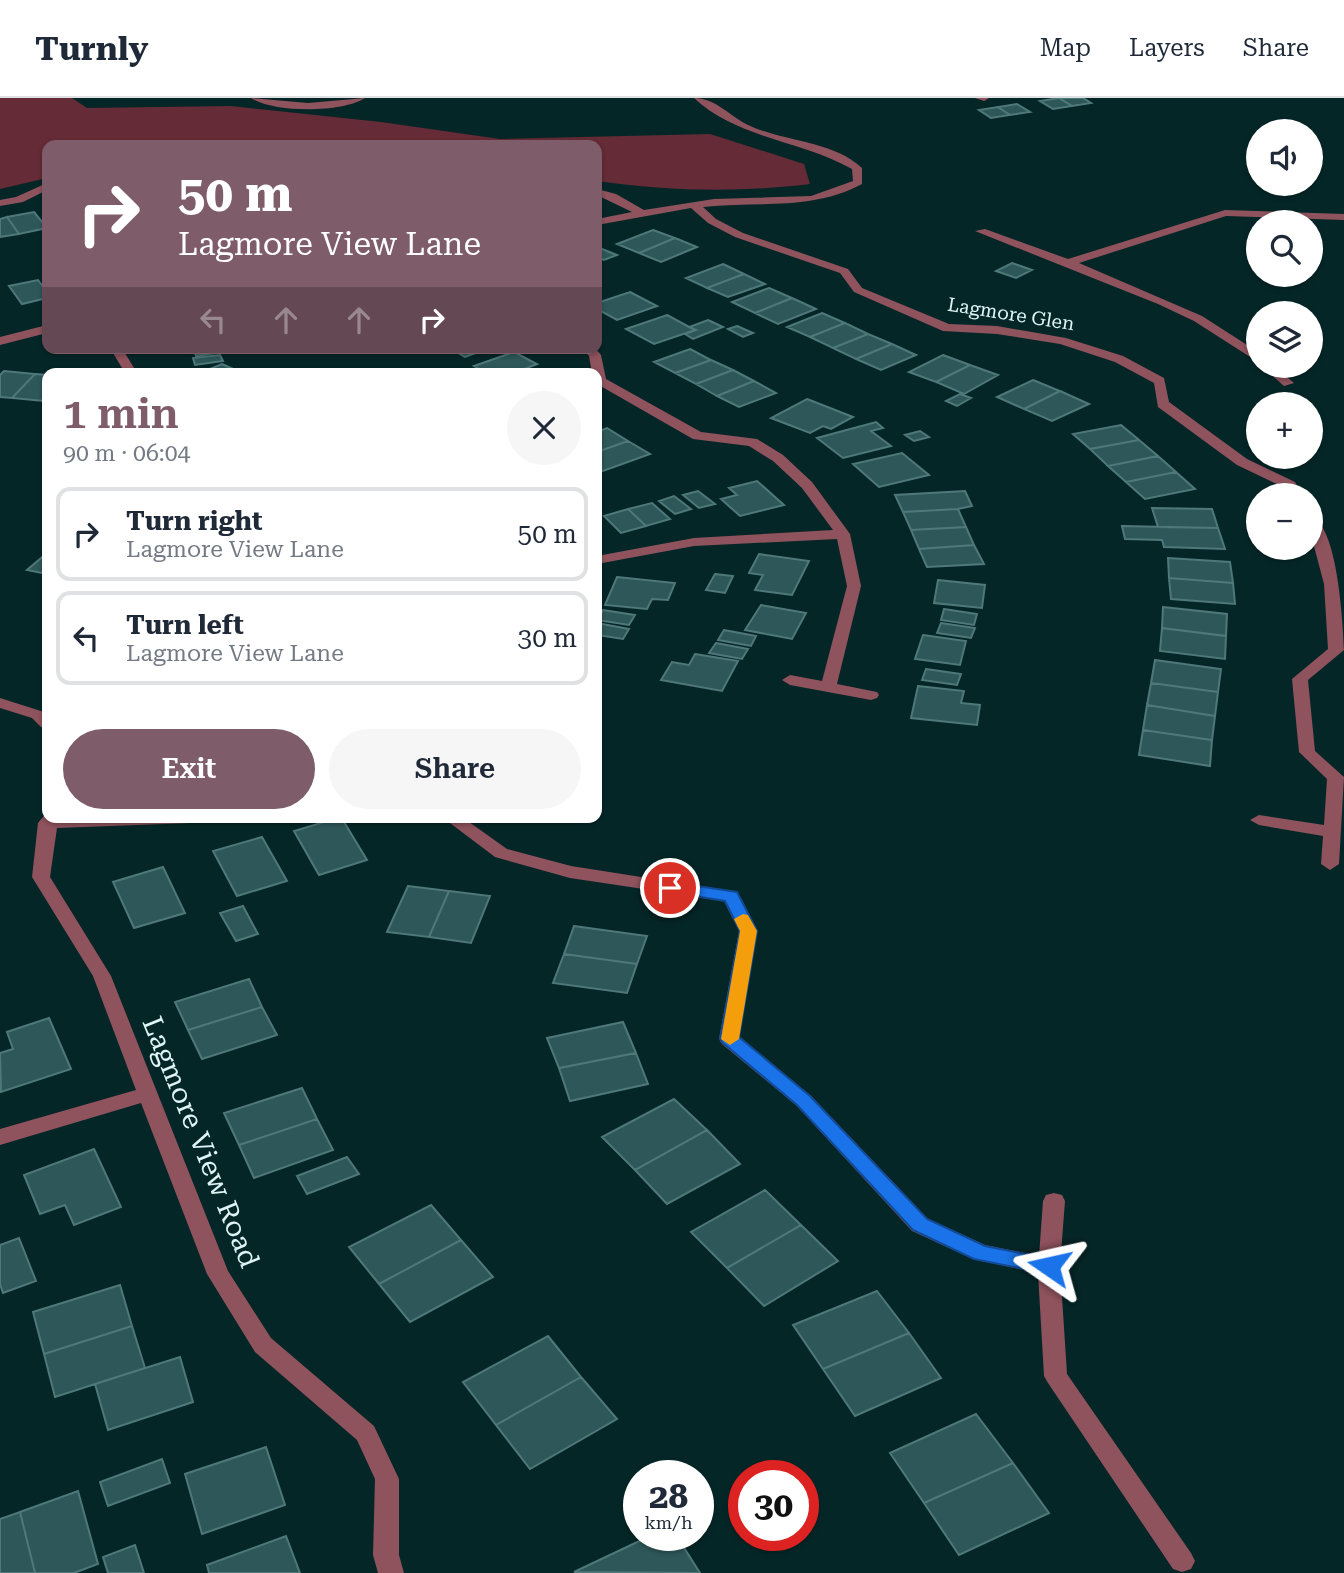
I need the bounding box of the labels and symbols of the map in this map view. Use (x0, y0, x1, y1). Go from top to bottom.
street label: Lagmore Glen (946, 293, 1076, 335)
pin (640, 858, 700, 918)
street label: Lagmore View Road (136, 1012, 266, 1272)
position arrow (1012, 1229, 1086, 1303)
speed limit sign: 30 (728, 1460, 819, 1551)

